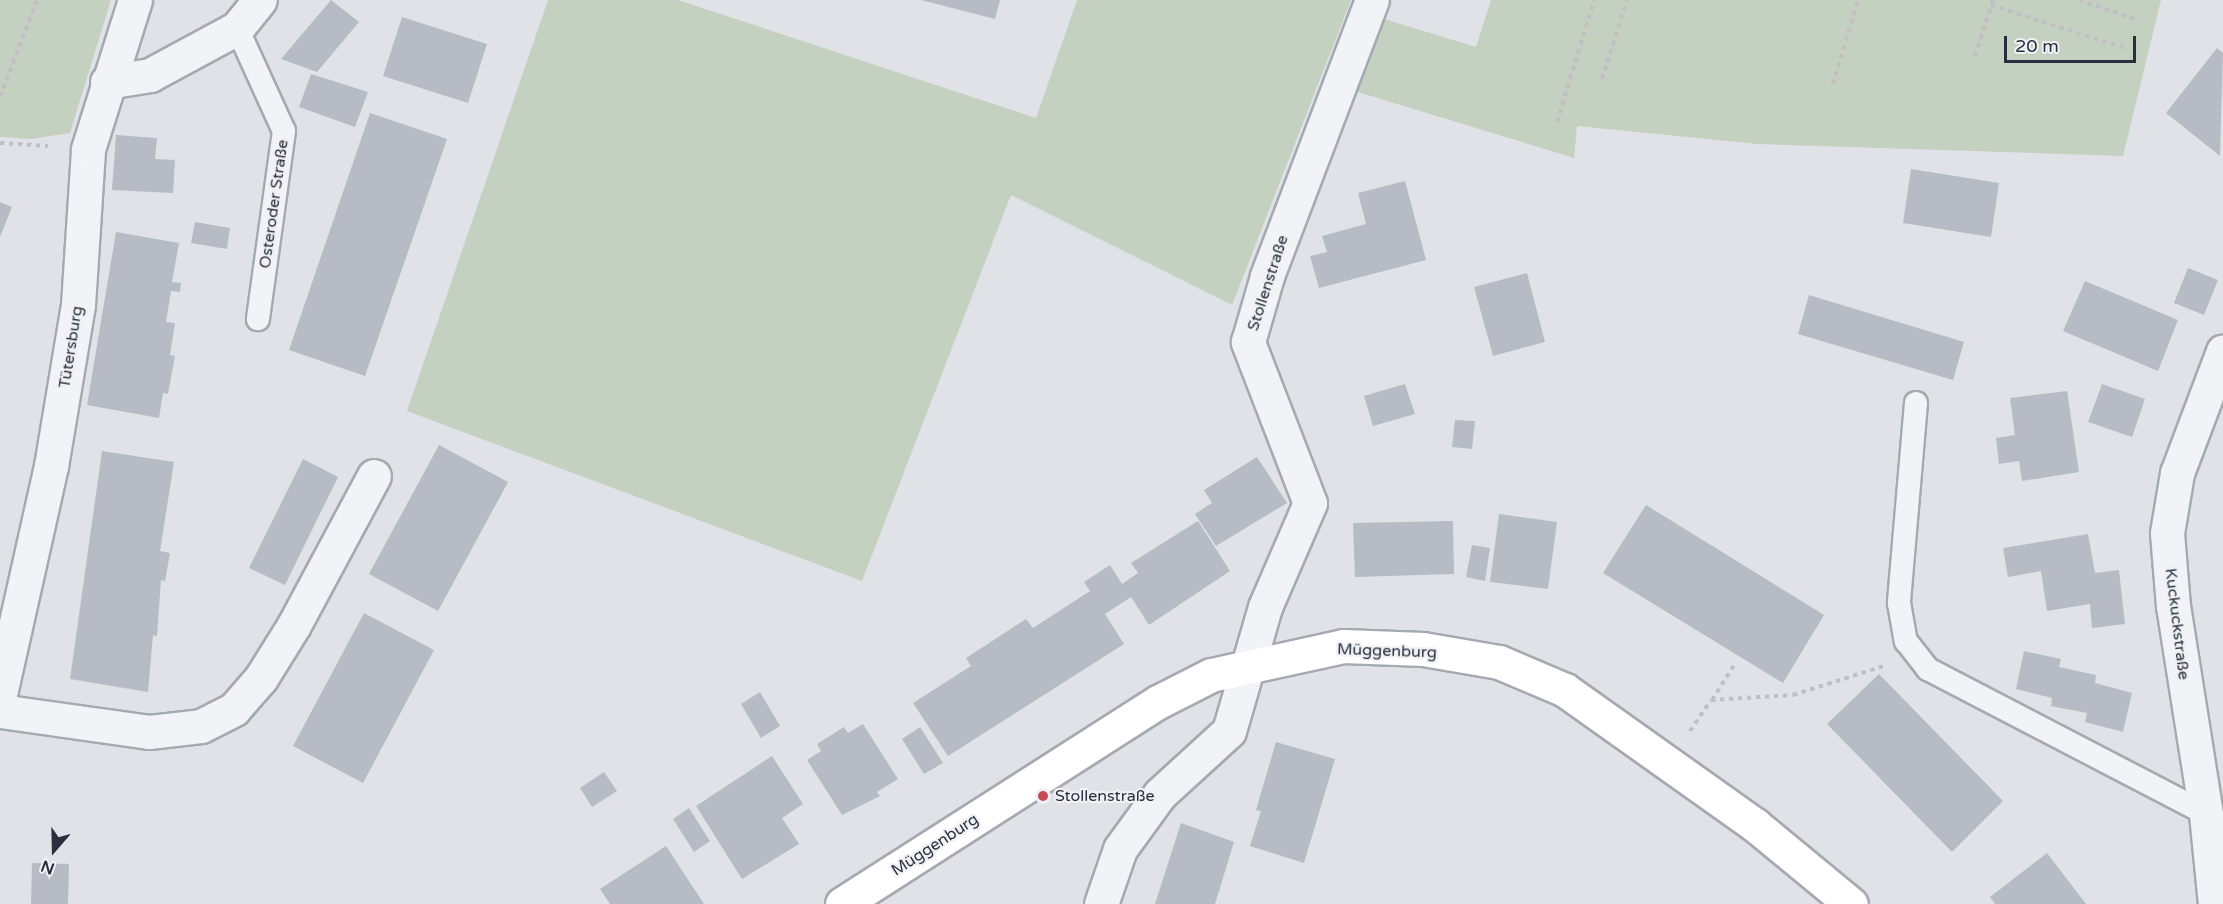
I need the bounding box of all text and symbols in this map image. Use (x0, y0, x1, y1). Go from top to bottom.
scale bar (2007, 24, 2139, 62)
text: 20 m (2015, 35, 2059, 57)
street label: Osteroder Straße (255, 138, 293, 270)
street label: Stollenstraße (1243, 233, 1293, 333)
street label: Tütersburg (55, 304, 87, 390)
street label: Kuckuckstraße (2161, 567, 2193, 681)
street label: Müggenburg (1337, 640, 1437, 662)
place label: Stollenstraße (1055, 786, 1155, 806)
marker: Stollenstraße (1036, 789, 1050, 803)
street label: Müggenburg (888, 810, 982, 880)
north arrow (24, 820, 84, 880)
text: N (38, 855, 57, 879)

